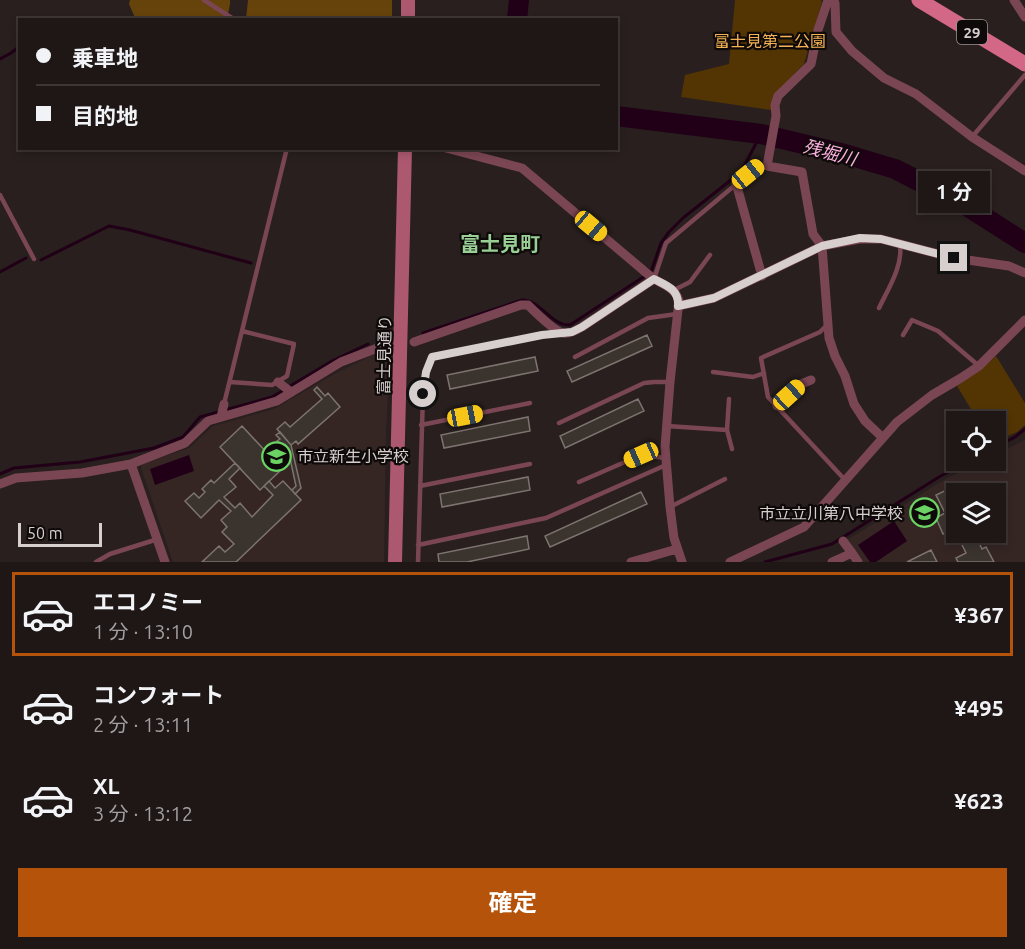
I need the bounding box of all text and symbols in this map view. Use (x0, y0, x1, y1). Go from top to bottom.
road number: 29 (957, 20, 987, 44)
park label: 富士見第二公園 (714, 32, 826, 50)
text: 乗車地 (72, 45, 138, 70)
text: 目的地 (72, 103, 138, 128)
water label: 残堀川 (801, 135, 861, 169)
car (728, 156, 768, 192)
callout: 1 分 (918, 171, 990, 213)
text: 1 分 (936, 180, 972, 203)
car (571, 208, 611, 244)
district label: 富士見町 (460, 232, 540, 255)
route end (940, 244, 967, 271)
street label: 富士見通り (374, 315, 394, 395)
car (770, 376, 808, 414)
route start (409, 380, 436, 407)
car (446, 404, 484, 428)
map controls (946, 411, 1006, 543)
button: locate (946, 411, 1006, 471)
car (621, 439, 661, 471)
school or university icon: 市立新生小学校 (260, 440, 292, 472)
place label: 市立新生小学校 (297, 447, 409, 465)
button: layers (946, 483, 1006, 543)
school or university icon: 市立立川第八中学校 (908, 497, 940, 529)
place label: 市立立川第八中学校 (759, 504, 903, 522)
scale bar (18, 520, 102, 548)
text: 50 m (27, 524, 63, 542)
icon: car (21, 587, 75, 641)
text: エコノミー (93, 589, 203, 614)
text: ¥367 (954, 602, 1004, 627)
text: 1 分 · 13:10 (93, 620, 193, 643)
icon: car (21, 680, 75, 734)
text: コンフォート (93, 682, 224, 707)
text: ¥495 (954, 695, 1004, 720)
text: 2 分 · 13:11 (93, 713, 193, 736)
icon: car (21, 773, 75, 827)
text: XL (93, 773, 120, 798)
text: ¥623 (954, 788, 1004, 813)
text: 3 分 · 13:12 (93, 802, 193, 825)
button: 確定 (18, 868, 1007, 937)

